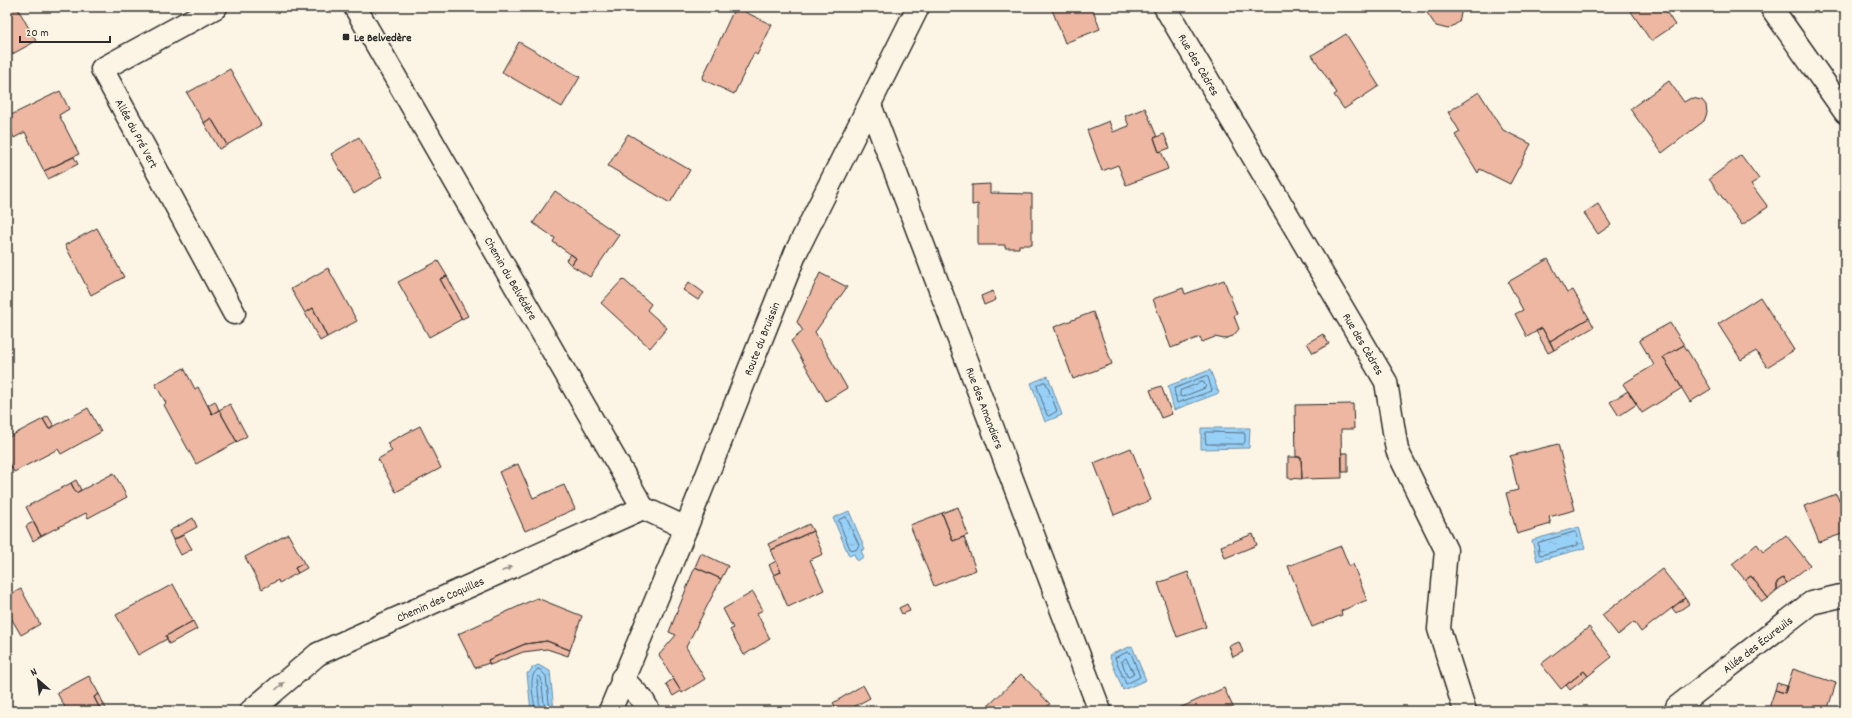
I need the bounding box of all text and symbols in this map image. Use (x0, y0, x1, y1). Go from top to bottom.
scale bar (20, 18, 110, 44)
text: 20 m (26, 25, 49, 42)
place label: Le Belvedère (354, 30, 412, 47)
street label: Rue des Cèdres (1173, 31, 1223, 100)
marker: Le Belvedère (341, 32, 351, 42)
street label: Allée du Pré Vert (110, 96, 162, 172)
street label: Chemin du Belvédère (479, 234, 540, 324)
street label: Route du Bruissin (741, 299, 785, 379)
street label: Rue des Cèdres (1337, 310, 1387, 379)
street label: Rue des Amandiers (960, 365, 1007, 452)
one-way arrow (501, 566, 513, 572)
street label: Chemin des Coquilles (394, 573, 487, 628)
street label: Allée des Écureuils (1720, 613, 1797, 678)
north arrow (18, 660, 58, 700)
text: N (28, 664, 41, 681)
one-way arrow (275, 681, 286, 690)

